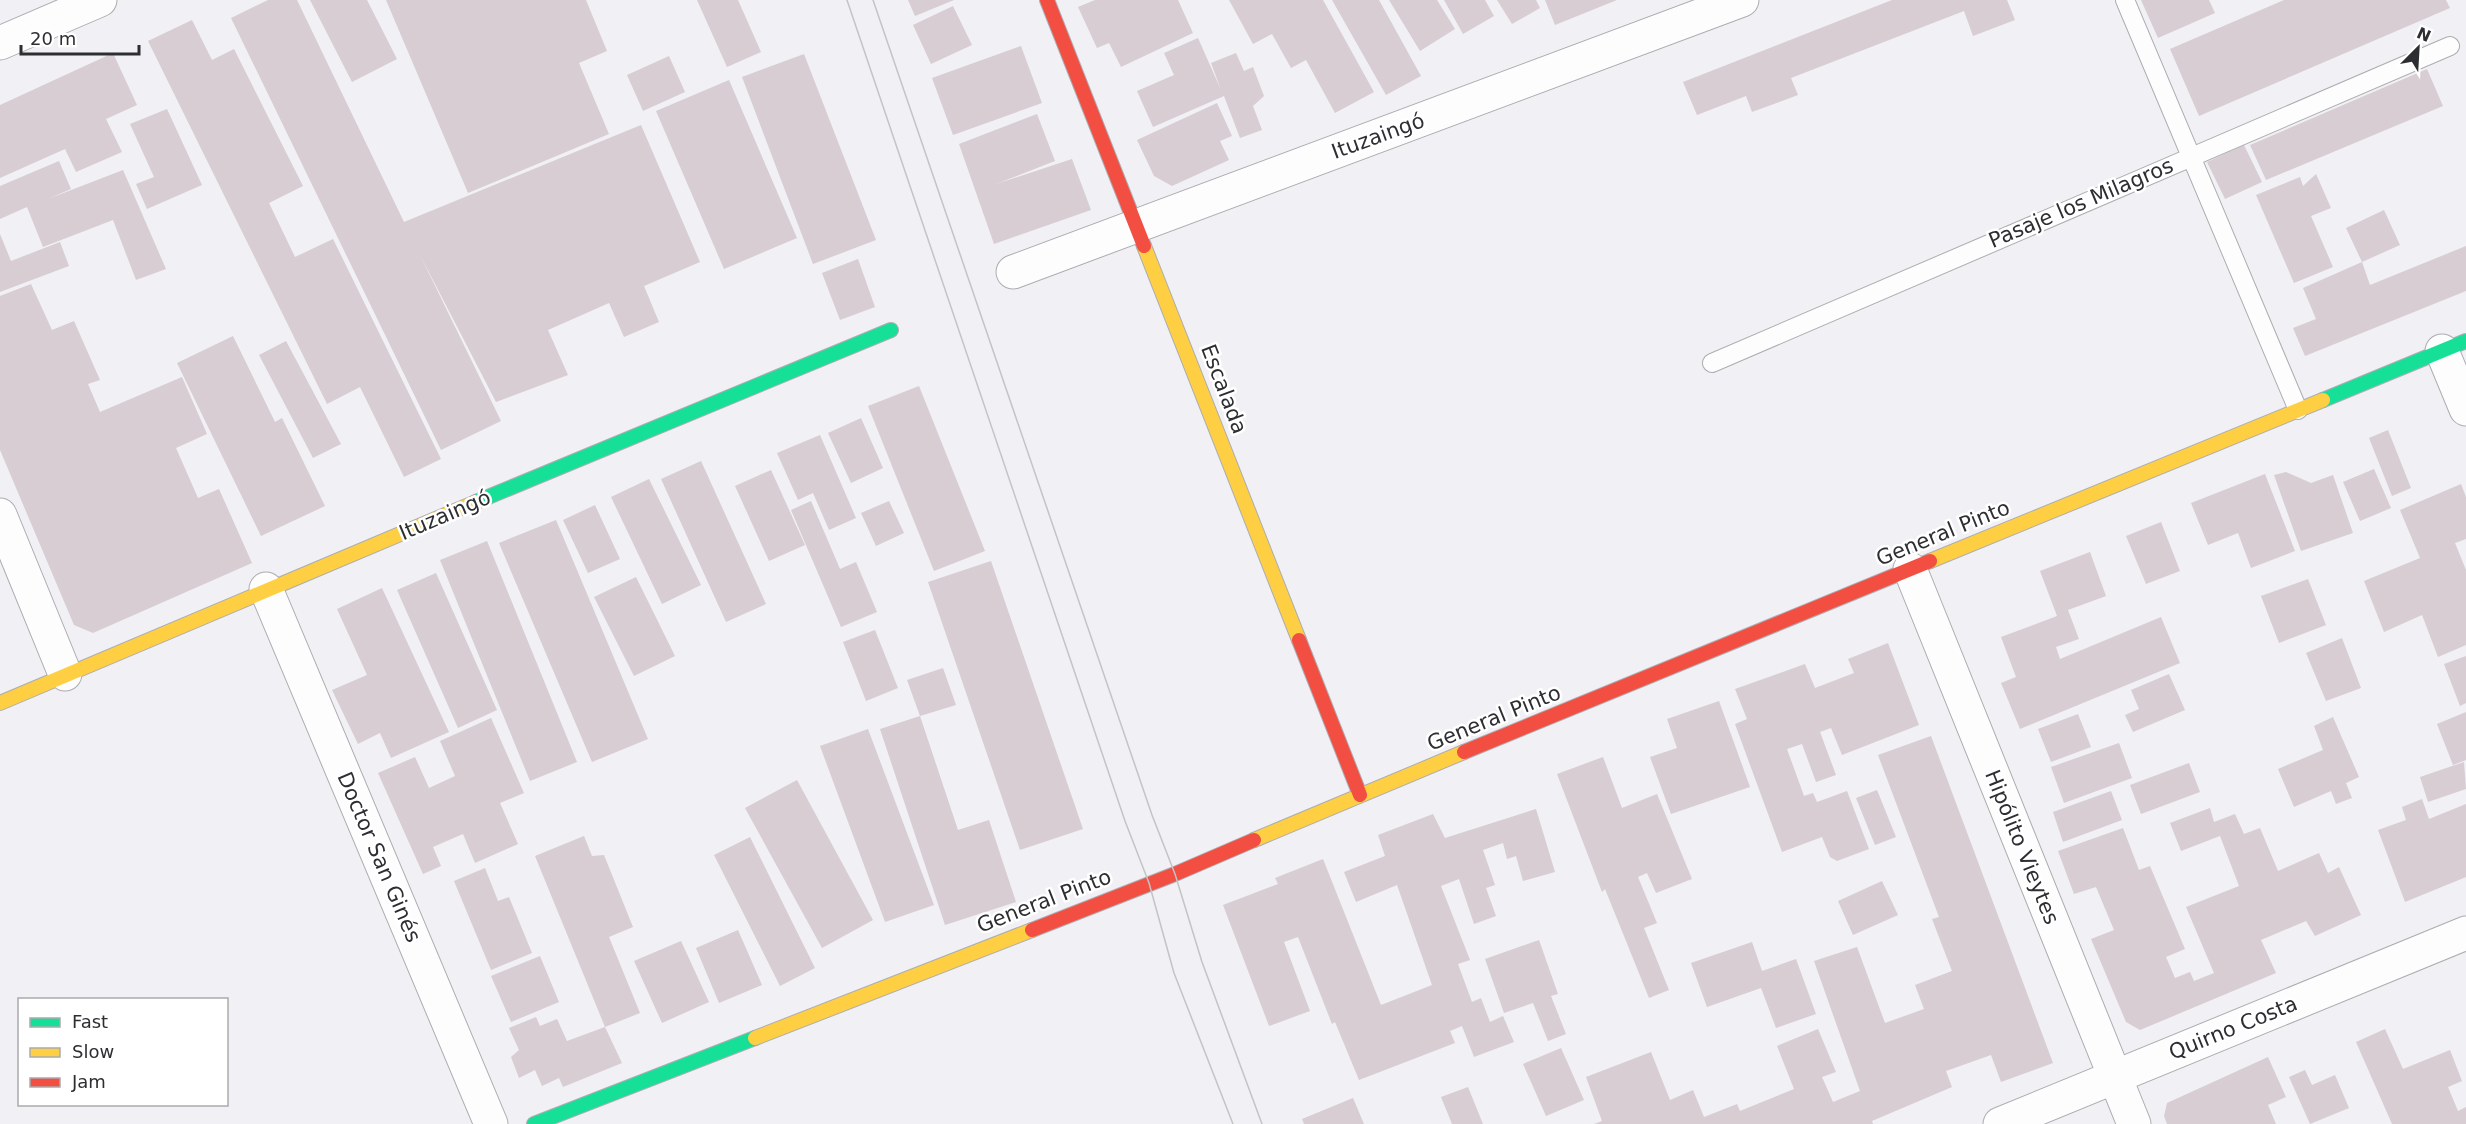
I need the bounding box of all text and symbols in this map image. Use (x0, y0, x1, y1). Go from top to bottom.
scale bar (21, 18, 140, 56)
north arrow (2388, 18, 2448, 78)
text: N (2414, 23, 2434, 46)
text: 20 m (30, 28, 76, 49)
street label: Ituzaingó (1328, 108, 1428, 164)
street label: Pasaje los Milagros (1985, 153, 2177, 253)
street label: Escalada (1196, 341, 1252, 437)
street label: Ituzaingó (396, 485, 494, 545)
street label: General Pinto (1873, 495, 2013, 571)
street label: General Pinto (1424, 680, 1564, 756)
street label: Hipólito Vieytes (1980, 766, 2064, 928)
street label: Doctor San Ginés (332, 768, 426, 946)
street label: General Pinto (973, 864, 1115, 938)
street label: Quirno Costa (2165, 991, 2301, 1065)
legend (18, 998, 228, 1106)
text: Fast (72, 1011, 108, 1032)
text: Slow (72, 1041, 114, 1062)
text: Jam (71, 1071, 106, 1092)

